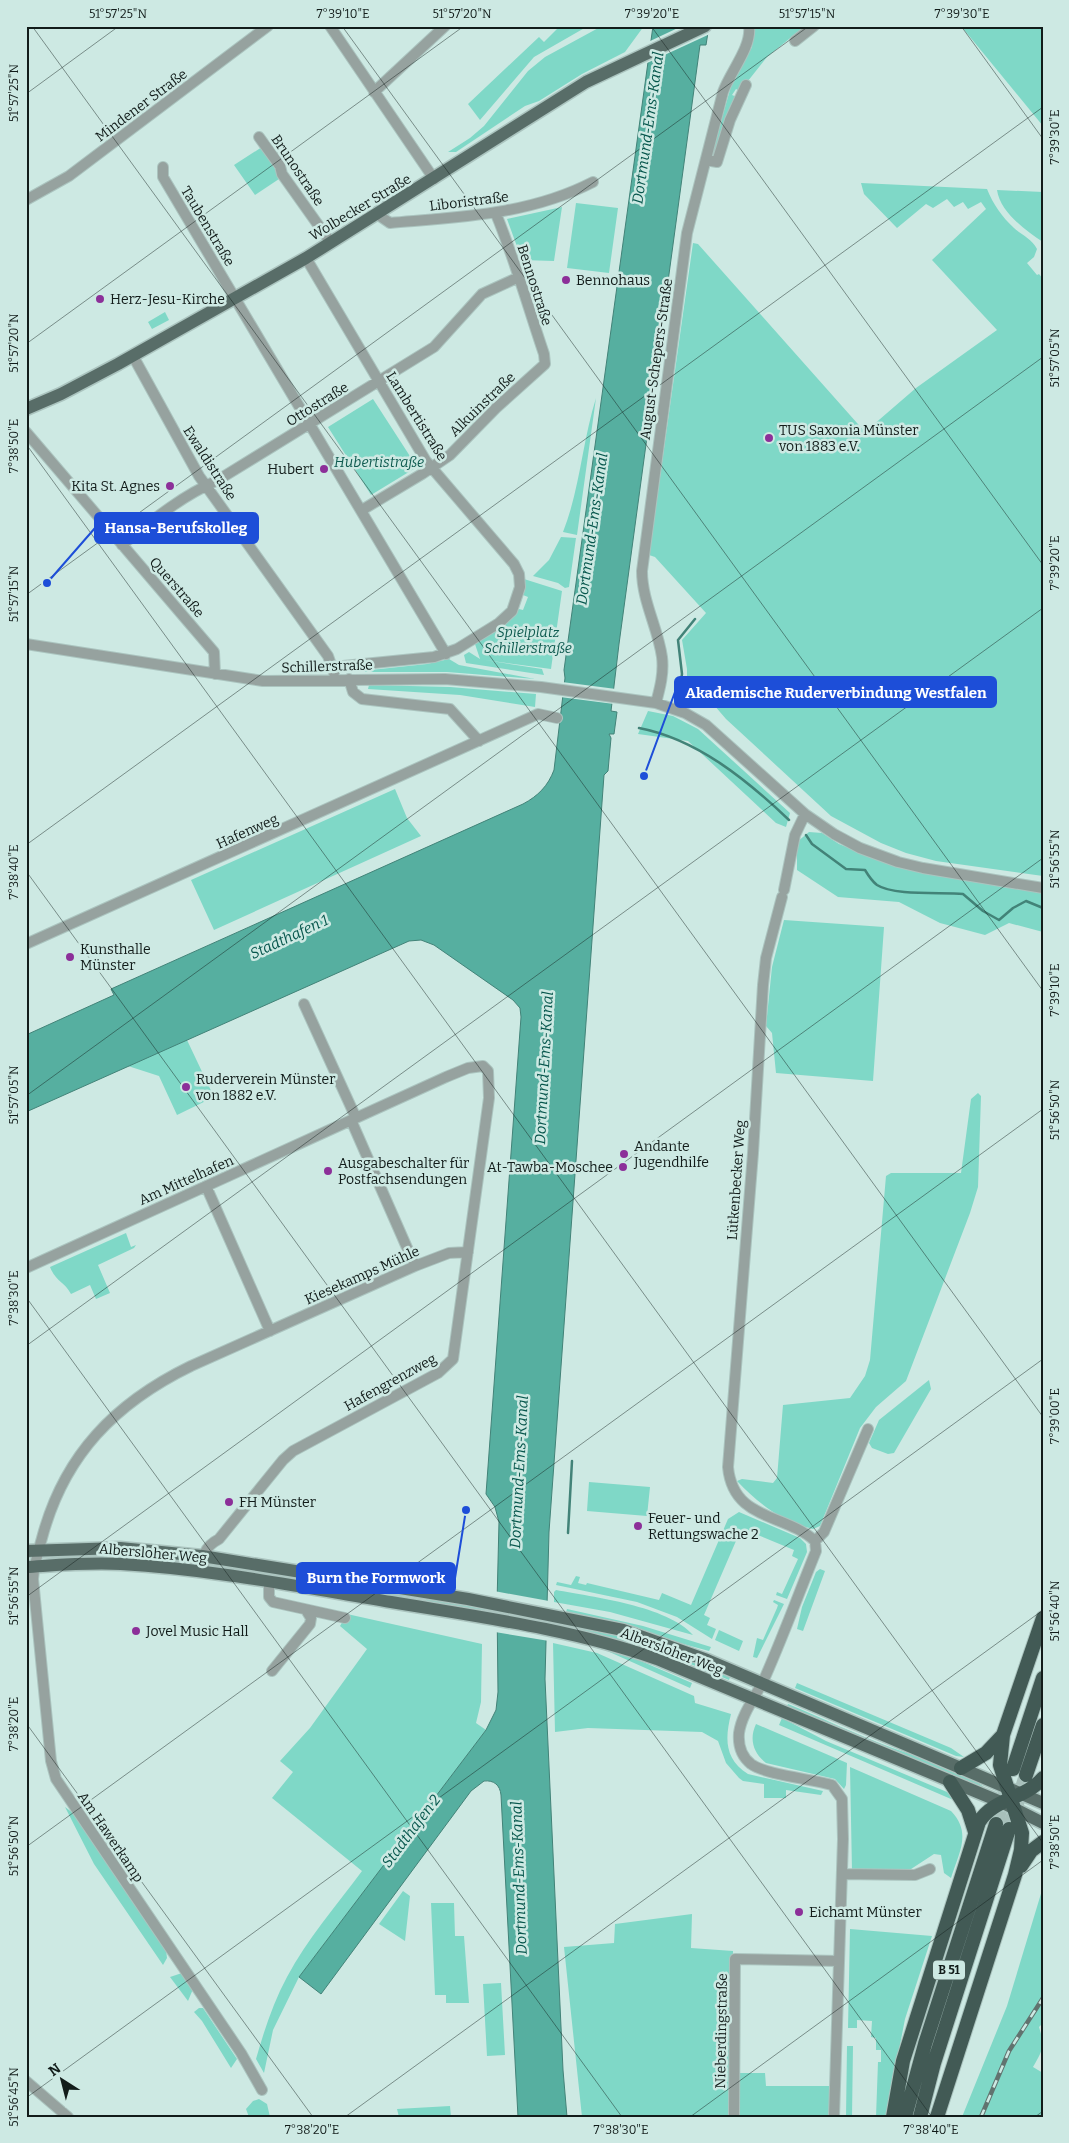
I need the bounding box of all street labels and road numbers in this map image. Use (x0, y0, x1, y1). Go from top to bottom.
street label: Mindener Straße (92, 65, 190, 145)
street label: Brunostraße (268, 131, 328, 209)
street label: Wolbecker Straße (306, 170, 414, 244)
street label: Taubenstraße (177, 183, 238, 269)
street label: Liboristraße (428, 188, 510, 215)
street label: Bennostraße (513, 243, 556, 328)
street label: August-Schepers-Straße (637, 277, 676, 441)
street label: Lambertistraße (382, 369, 451, 464)
street label: Alkuinstraße (446, 369, 519, 440)
street label: Ottostraße (283, 379, 352, 430)
street label: Ewaldistraße (179, 423, 240, 504)
street label: Querstraße (146, 554, 207, 621)
street label: Schillerstraße (281, 656, 373, 677)
street label: Hafenweg (214, 810, 281, 853)
street label: Lütkenbecker Weg (724, 1119, 749, 1241)
street label: Am Mittelhafen (136, 1152, 236, 1209)
street label: Kiesekamps Mühle (302, 1243, 422, 1308)
street label: Hafengrenzweg (341, 1350, 439, 1415)
street label: Albersloher Weg (98, 1540, 208, 1567)
street label: Albersloher Weg (618, 1624, 726, 1679)
street label: Am Hawerkamp (74, 1789, 147, 1886)
road number: B 51 (933, 1960, 965, 1980)
street label: Nieberdingstraße (712, 1973, 731, 2089)

